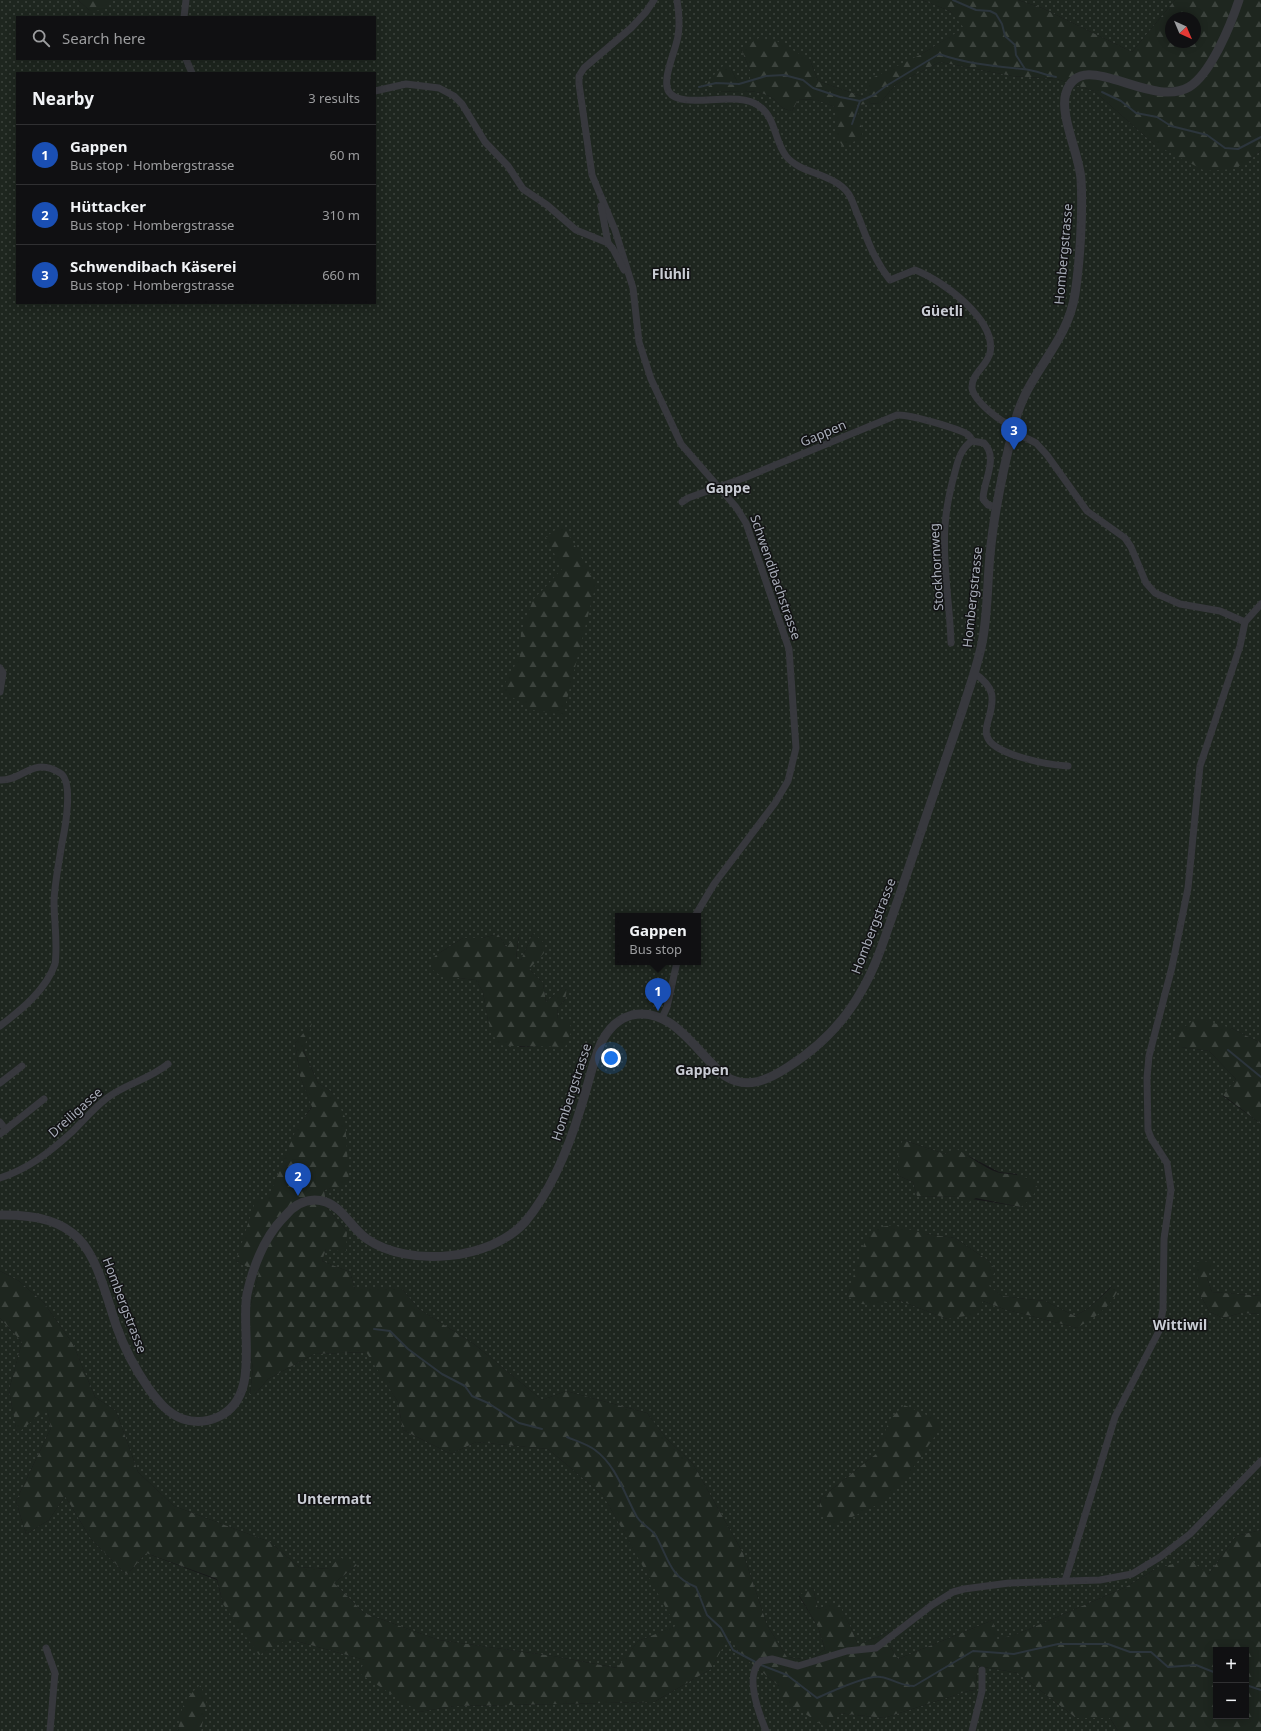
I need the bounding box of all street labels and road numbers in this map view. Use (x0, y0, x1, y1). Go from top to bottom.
street label: Hombergstrasse (1050, 203, 1076, 305)
street label: Gappen (797, 415, 849, 451)
street label: Schwendibachstrasse (746, 512, 806, 642)
street label: Stockhornweg (925, 523, 947, 611)
street label: Hombergstrasse (958, 546, 986, 648)
street label: Hombergstrasse (846, 875, 900, 977)
street label: Hombergstrasse (547, 1041, 595, 1143)
street label: Dreiligasse (44, 1083, 106, 1141)
street label: Hombergstrasse (98, 1254, 152, 1356)

